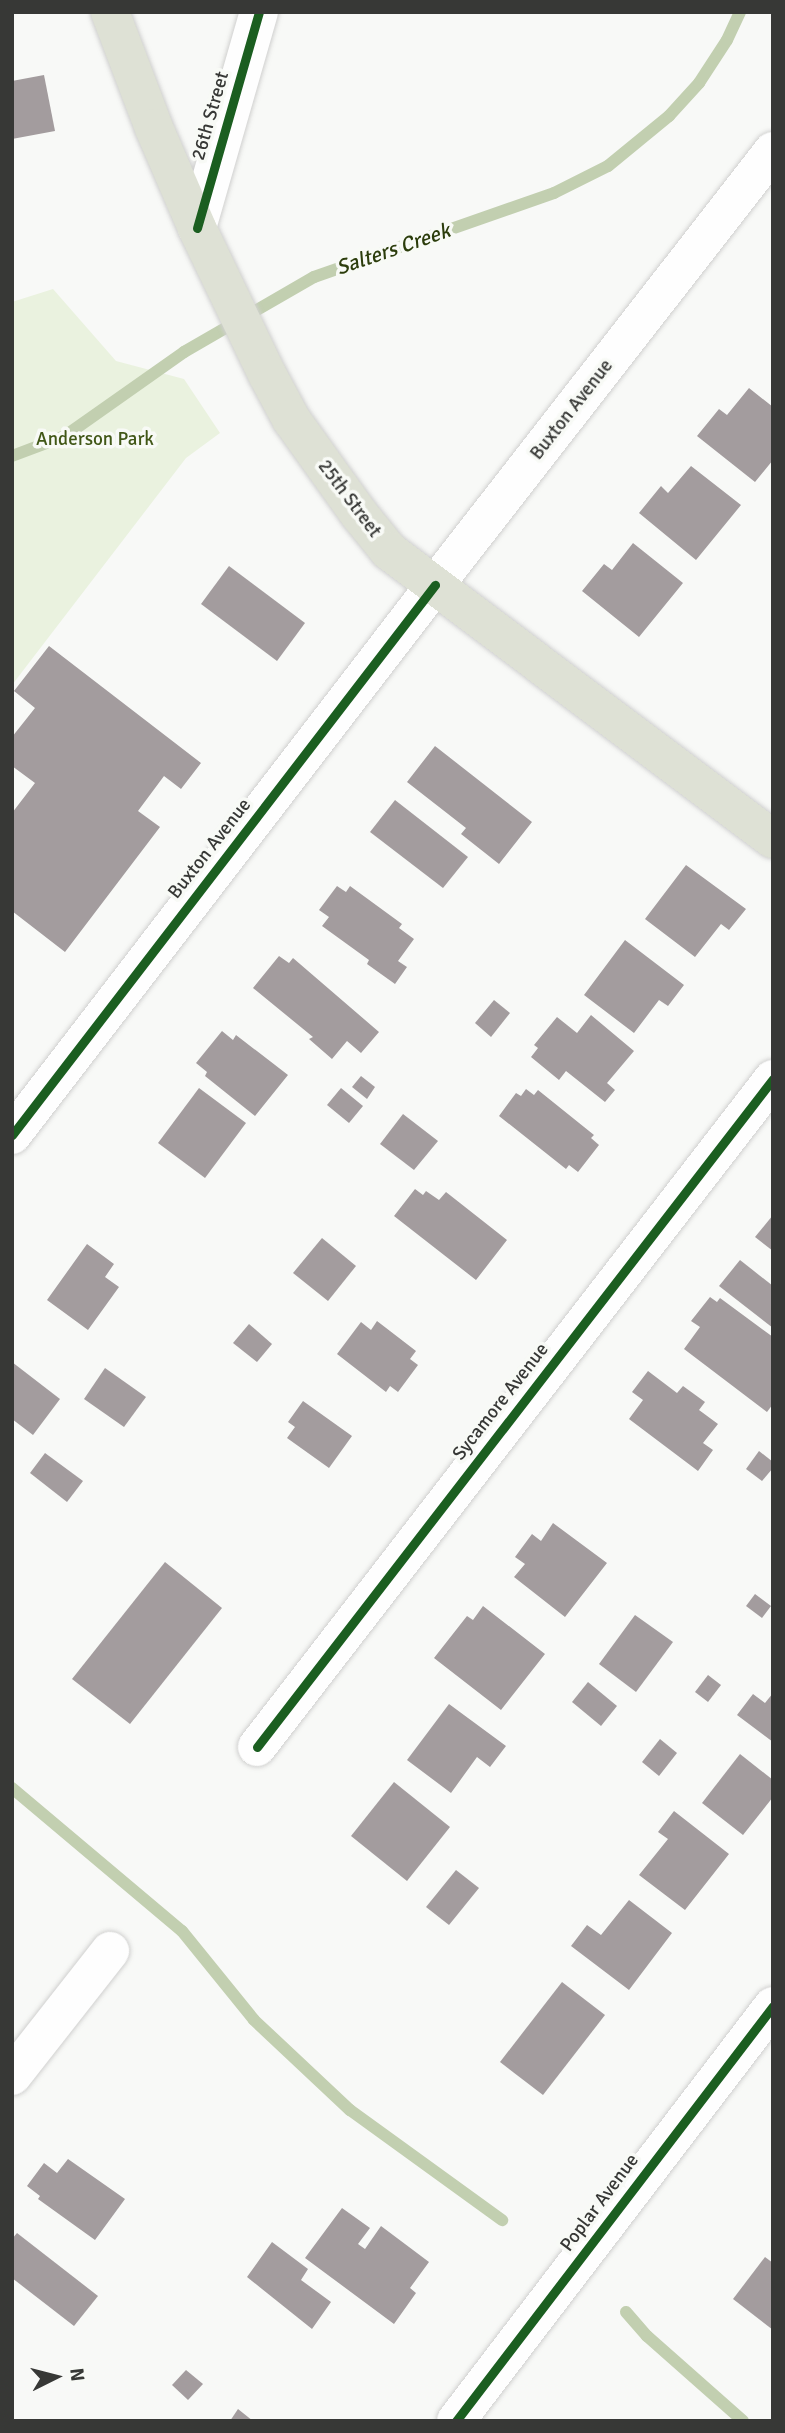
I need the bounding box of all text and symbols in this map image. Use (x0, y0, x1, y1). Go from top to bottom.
street label: 26th Street (187, 69, 235, 163)
water label: Salters Creek (333, 218, 453, 280)
street label: Buxton Avenue (526, 355, 618, 465)
park label: Anderson Park (36, 429, 154, 451)
street label: 25th Street (312, 456, 386, 542)
street label: Buxton Avenue (164, 794, 256, 904)
street label: Sycamore Avenue (448, 1339, 554, 1465)
street label: Poplar Avenue (556, 2150, 644, 2256)
north arrow (21, 2342, 91, 2412)
text: N (64, 2367, 90, 2383)

